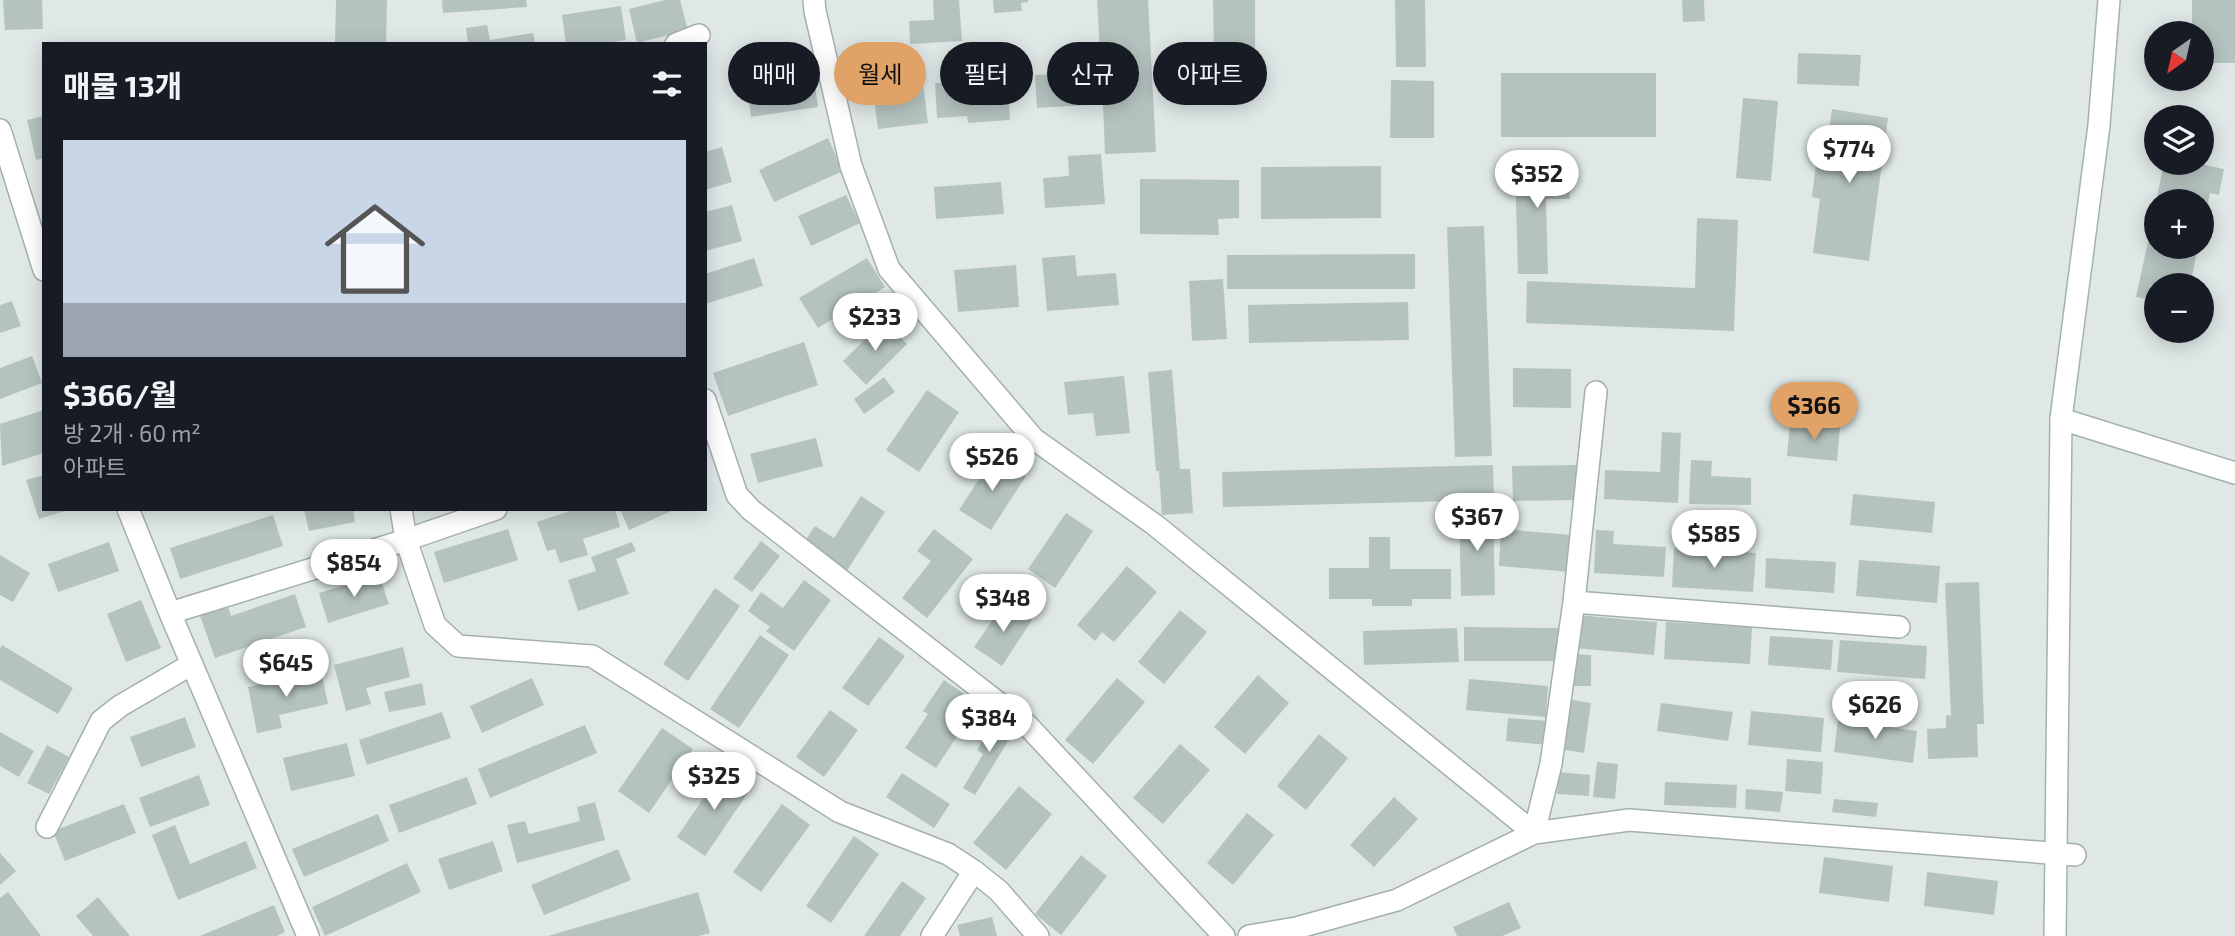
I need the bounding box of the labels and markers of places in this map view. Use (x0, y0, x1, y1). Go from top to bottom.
pin: $774 (1808, 125, 1890, 185)
pin: $352 (1496, 150, 1578, 210)
pin: $233 (834, 294, 916, 353)
pin: $366 (1773, 382, 1855, 442)
pin: $526 (951, 434, 1033, 493)
pin: $367 (1436, 494, 1518, 553)
pin: $585 (1673, 510, 1755, 570)
pin: $854 (313, 540, 395, 599)
pin: $348 (962, 574, 1044, 634)
pin: $645 (245, 640, 327, 699)
pin: $626 (1834, 682, 1916, 741)
pin: $384 (948, 694, 1030, 754)
pin: $325 (673, 752, 755, 812)

